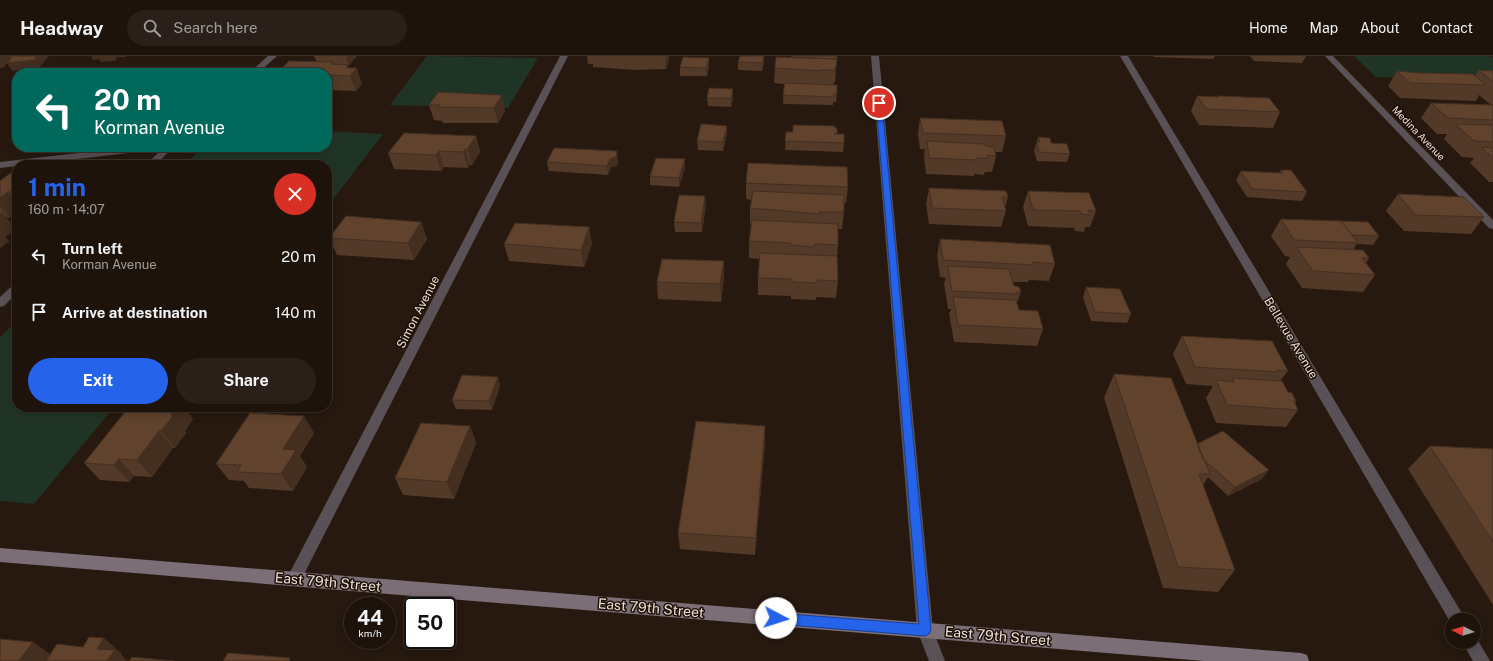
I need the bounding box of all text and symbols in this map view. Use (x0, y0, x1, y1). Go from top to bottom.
search box (127, 10, 407, 46)
text: Headway (20, 17, 103, 39)
icon: search (141, 17, 163, 39)
text: Search here (173, 19, 258, 36)
text: Home (1249, 20, 1288, 36)
text: Map (1310, 20, 1338, 36)
text: About (1360, 20, 1400, 36)
text: Contact (1422, 20, 1473, 36)
text: 20 m (94, 83, 161, 116)
icon: left (28, 84, 80, 136)
pin (862, 86, 896, 120)
icon: arrive (868, 92, 890, 114)
street label: Medina Avenue (1390, 103, 1448, 163)
text: Korman Avenue (94, 117, 225, 138)
text: 1 min (28, 173, 86, 201)
button: close (274, 173, 316, 215)
text: 160 m · 14:07 (28, 202, 105, 217)
text: Turn left (62, 240, 123, 257)
icon: left (28, 245, 50, 267)
text: 20 m (281, 248, 316, 265)
text: Korman Avenue (62, 257, 157, 272)
street label: Simon Avenue (394, 273, 442, 351)
street label: Bellevue Avenue (1261, 295, 1321, 381)
icon: arrive (28, 301, 50, 323)
text: Arrive at destination (62, 304, 207, 321)
text: 140 m (275, 304, 316, 321)
button: Exit (28, 358, 168, 404)
button: Share (176, 358, 316, 404)
street label: East 79th Street (274, 569, 382, 595)
street label: East 79th Street (597, 595, 705, 621)
speed limit sign: 50 (404, 597, 456, 649)
position arrow (755, 597, 797, 639)
text: 44 (357, 606, 383, 630)
north arrow (1445, 613, 1481, 649)
map controls (1445, 613, 1481, 649)
street label: East 79th Street (944, 623, 1052, 649)
text: km/h (358, 627, 382, 639)

